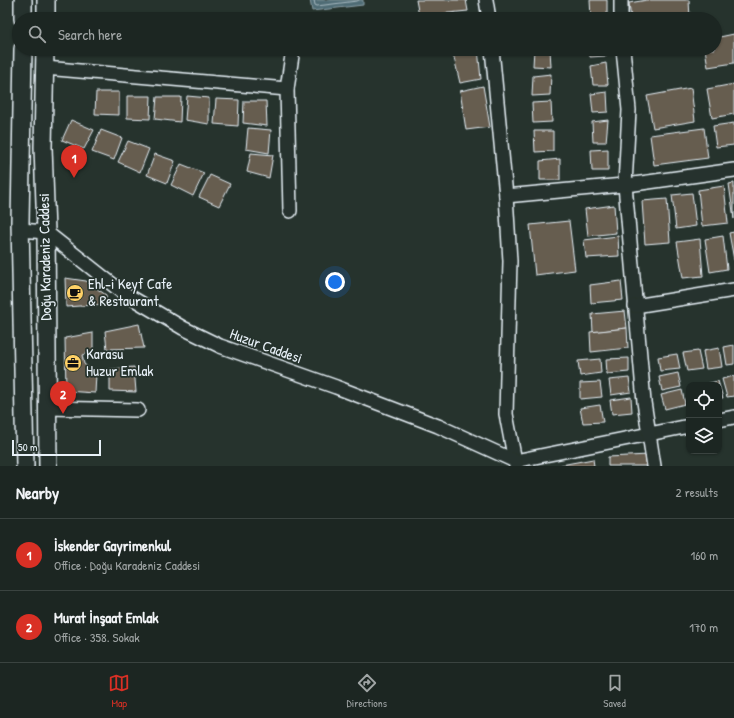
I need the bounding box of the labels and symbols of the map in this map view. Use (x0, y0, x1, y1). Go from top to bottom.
pin: 1 (61, 145, 87, 178)
street label: Doğu Karadeniz Caddesi (33, 193, 56, 321)
your location (325, 272, 345, 292)
place label: Ehl-i Keyf Cafe & Restaurant (88, 273, 172, 311)
cafe icon: Ehl-i Keyf Cafe & Restaurant (65, 283, 85, 303)
street label: Huzur Caddesi (227, 323, 305, 368)
place label: Karasu Huzur Emlak (86, 343, 154, 381)
office icon: Karasu Huzur Emlak (63, 353, 83, 373)
pin: 2 (50, 381, 76, 414)
scale bar (12, 438, 101, 457)

